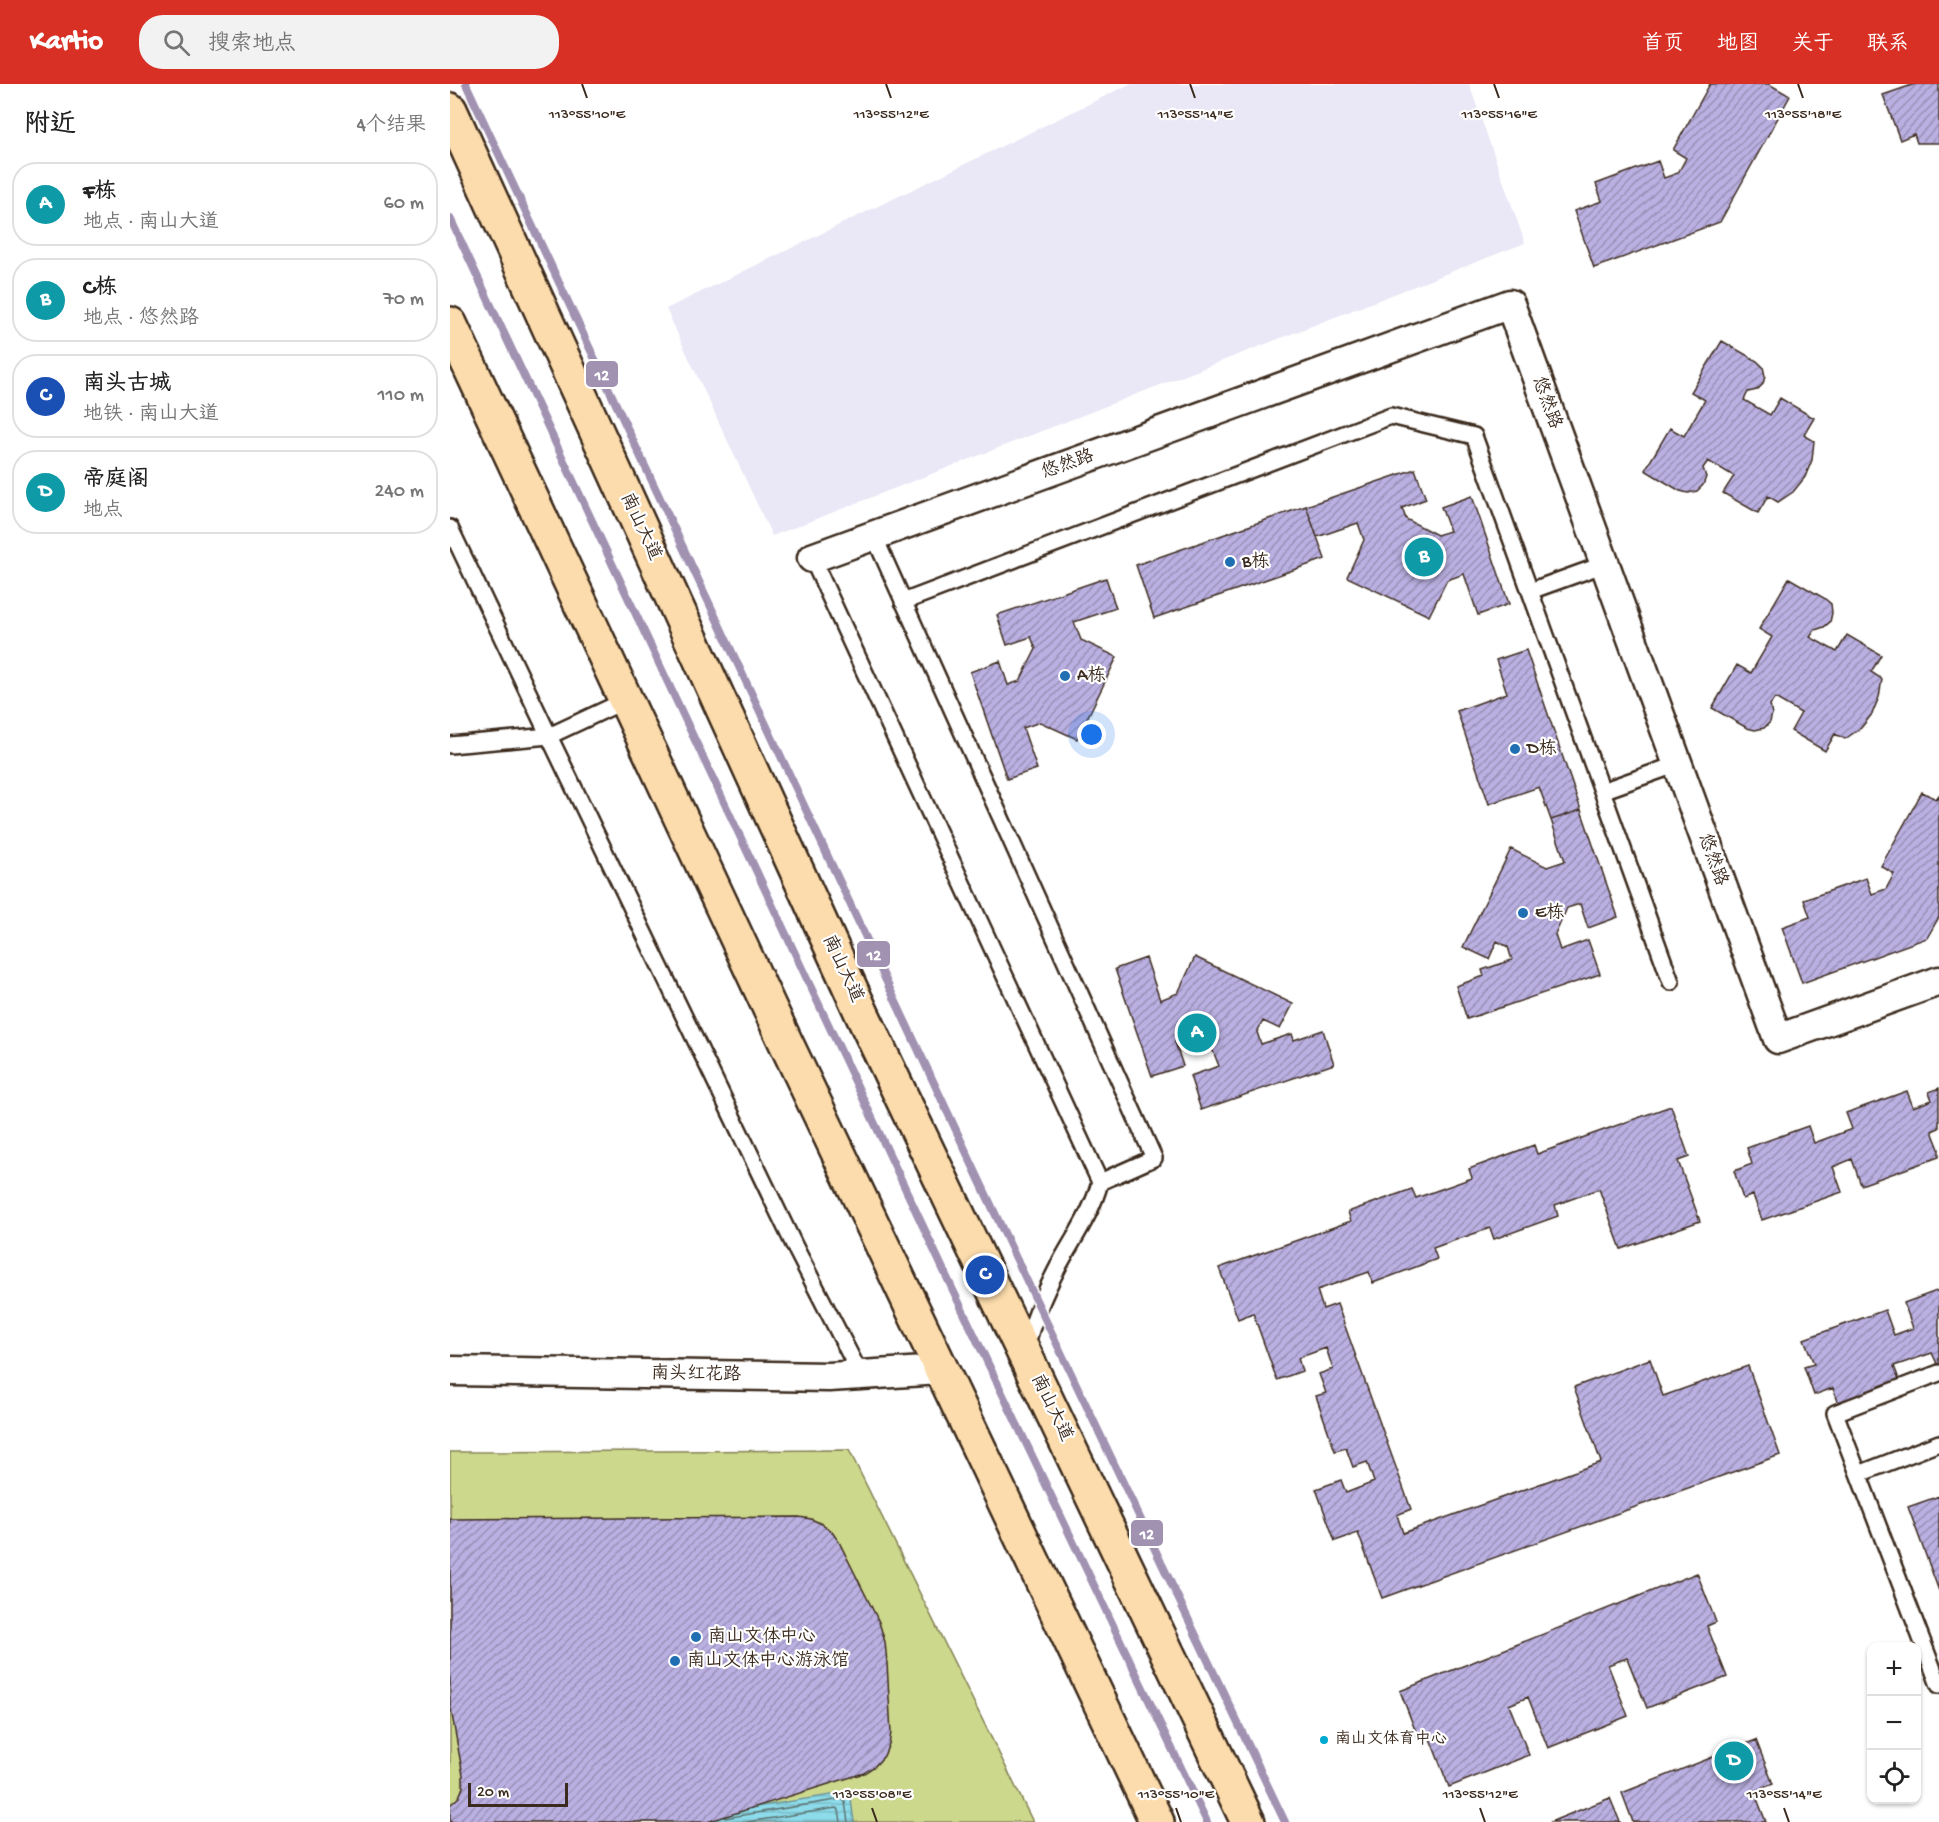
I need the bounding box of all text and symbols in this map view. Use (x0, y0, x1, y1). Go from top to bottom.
search box (139, 15, 559, 69)
text: Kartio (30, 26, 103, 59)
icon: search (160, 26, 193, 59)
text: 搜索地点 (208, 32, 296, 58)
text: 首页 (1642, 33, 1684, 58)
text: 地图 (1717, 33, 1759, 58)
text: 关于 (1792, 33, 1834, 58)
text: 联系 (1867, 33, 1909, 58)
text: 113°55'10"E (548, 106, 626, 124)
text: 113°55'12"E (852, 106, 929, 124)
text: 113°55'14"E (1157, 106, 1233, 124)
text: 113°55'16"E (1460, 106, 1537, 124)
text: 113°55'18"E (1764, 106, 1842, 124)
text: 附近 (24, 111, 76, 142)
text: 4个结果 (357, 115, 426, 138)
text: F栋 (83, 180, 116, 206)
text: A (40, 193, 51, 216)
text: 60 m (384, 193, 424, 216)
text: 地点 · 南山大道 (83, 212, 219, 235)
text: C栋 (83, 276, 117, 302)
text: B (40, 289, 51, 312)
text: 70 m (383, 289, 424, 312)
text: 地点 · 悠然路 (83, 308, 199, 331)
line badge: 12 (585, 360, 619, 388)
text: 12 (594, 368, 609, 387)
text: 南头古城 (83, 372, 171, 398)
street label: 悠然路 (1527, 374, 1566, 432)
text: C (40, 385, 51, 408)
text: 110 m (378, 385, 424, 408)
text: 地铁 · 南山大道 (83, 404, 219, 427)
street label: 悠然路 (1039, 445, 1097, 484)
text: 帝庭阁 (83, 468, 149, 494)
text: D (39, 481, 52, 504)
text: 240 m (374, 481, 424, 504)
street label: 南山大道 (615, 490, 666, 564)
text: 地点 (83, 500, 123, 523)
pin: B (1404, 534, 1444, 580)
place label: B栋 (1241, 551, 1269, 573)
marker: B栋 (1223, 555, 1237, 569)
place label: A栋 (1077, 665, 1106, 687)
marker: A栋 (1058, 669, 1072, 683)
your location (1077, 720, 1106, 749)
place label: D栋 (1526, 738, 1557, 760)
marker: D栋 (1508, 742, 1522, 756)
street label: 悠然路 (1693, 831, 1732, 889)
place label: E栋 (1535, 902, 1564, 924)
marker: E栋 (1516, 906, 1530, 920)
street label: 南山大道 (817, 932, 868, 1006)
line badge: 12 (856, 940, 891, 968)
text: 12 (866, 948, 881, 967)
pin: A (1178, 1010, 1216, 1056)
pin: C (966, 1252, 1004, 1298)
street label: 南头红花路 (651, 1363, 741, 1386)
street label: 南山大道 (1026, 1371, 1077, 1445)
line badge: 12 (1130, 1519, 1164, 1547)
text: 12 (1139, 1527, 1154, 1546)
place label: 南山文体中心 (708, 1626, 816, 1648)
marker: 南山文体中心 (689, 1630, 703, 1644)
map controls (1867, 1642, 1921, 1804)
button: + (1867, 1642, 1921, 1696)
place label: 南山文体中心游泳馆 (687, 1650, 849, 1672)
marker: 南山文体中心游泳馆 (668, 1654, 682, 1668)
button: − (1867, 1696, 1921, 1750)
place label: 南山文体育中心 (1335, 1729, 1447, 1750)
marker: 南山文体育中心 (1318, 1734, 1330, 1746)
pin: D (1714, 1738, 1754, 1784)
button: locate (1867, 1750, 1921, 1804)
scale bar (468, 1780, 568, 1808)
text: 20 m (477, 1784, 509, 1803)
text: 113°55'08"E (832, 1786, 912, 1804)
text: 113°55'10"E (1137, 1786, 1215, 1804)
text: 113°55'12"E (1441, 1786, 1518, 1804)
text: 113°55'14"E (1746, 1786, 1822, 1804)

